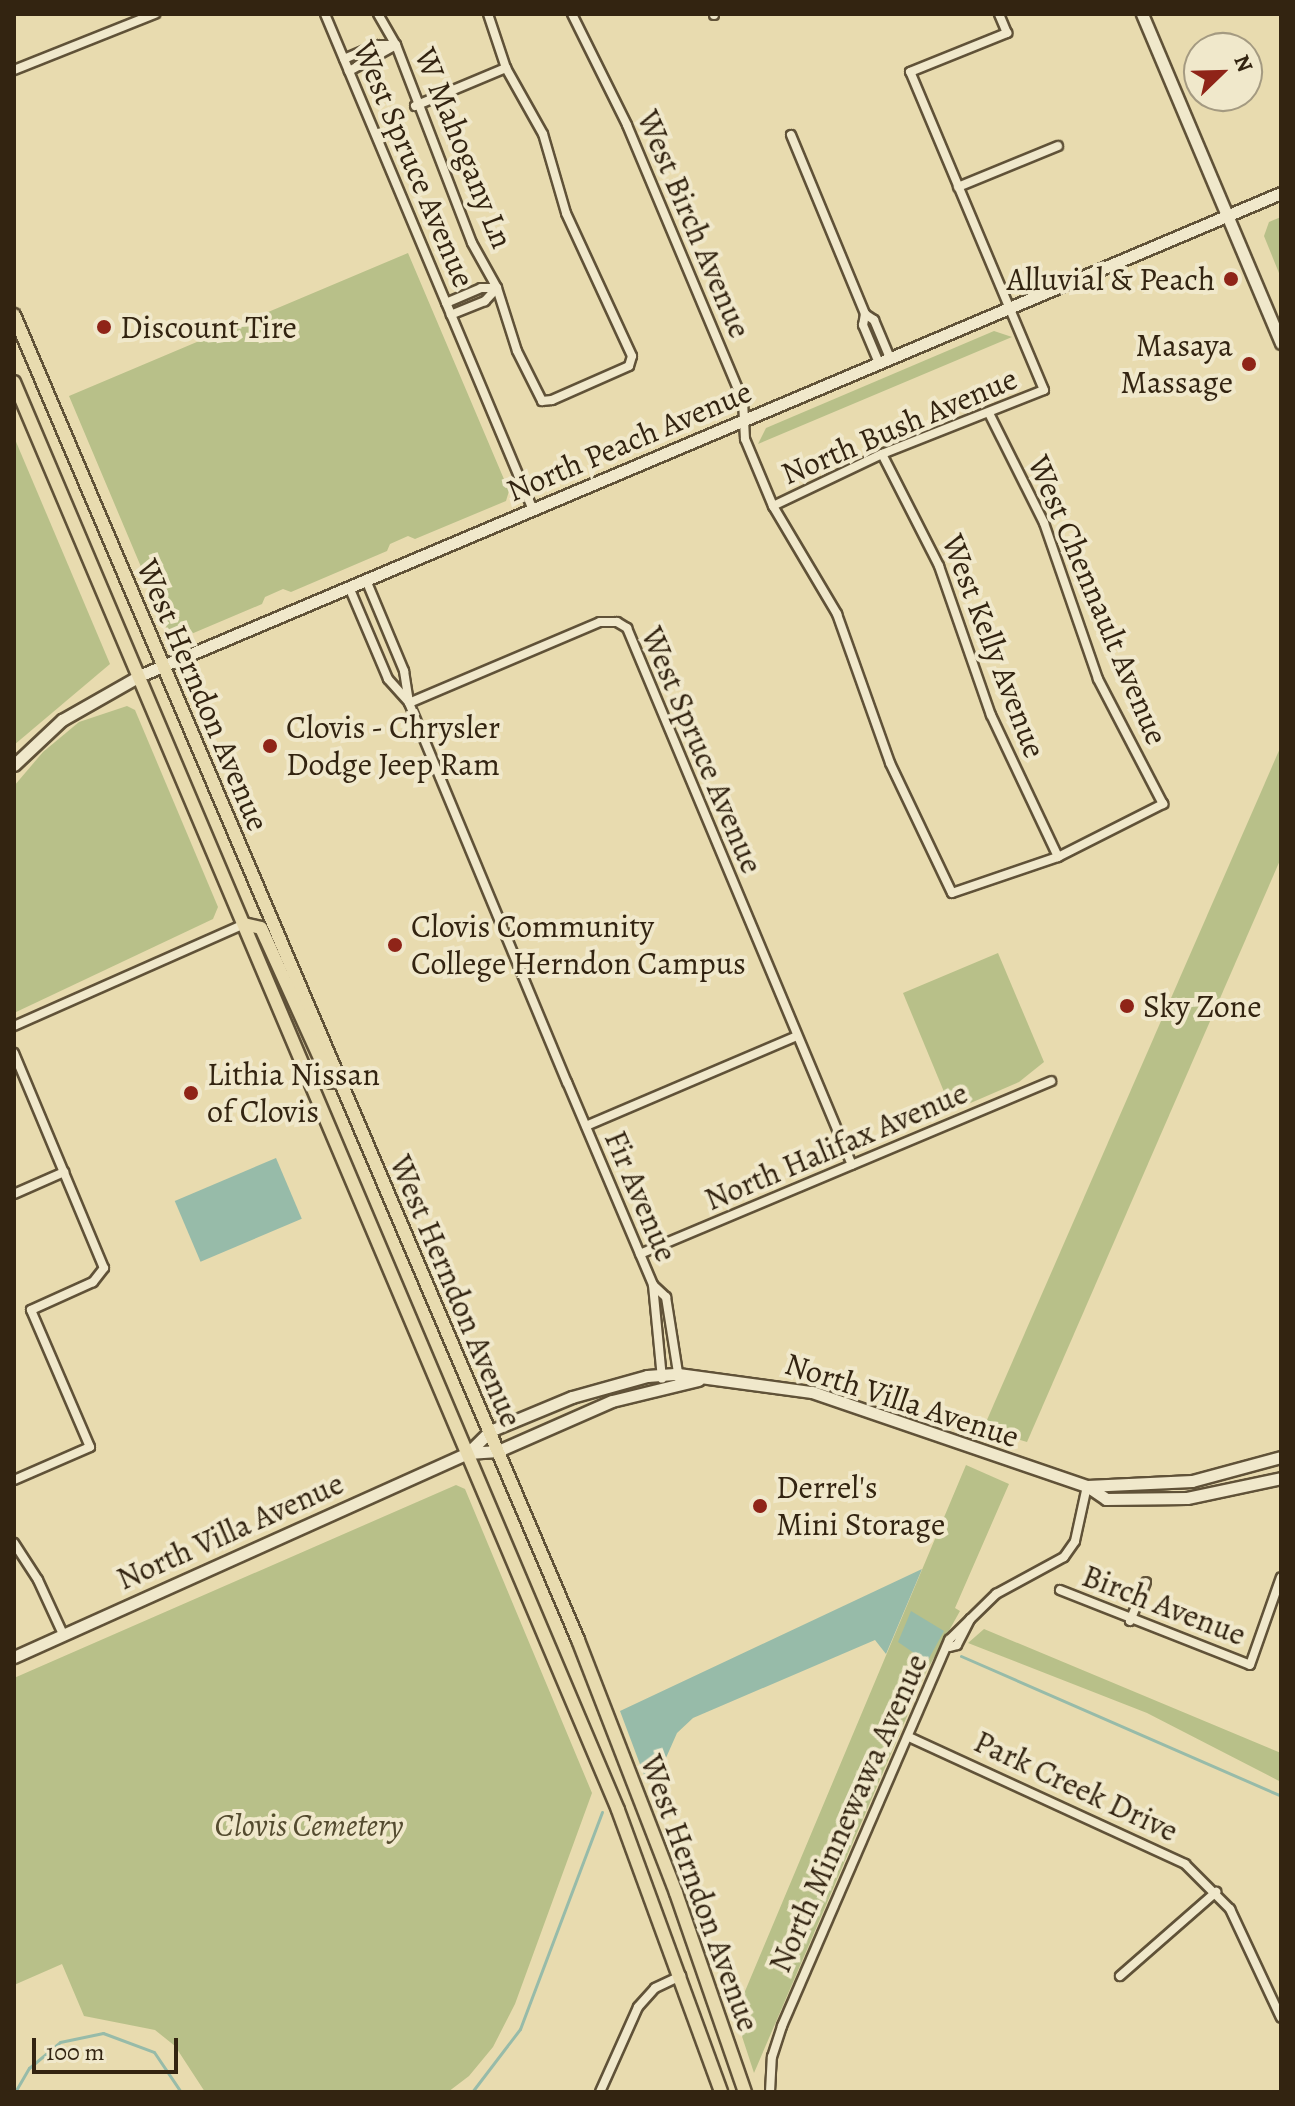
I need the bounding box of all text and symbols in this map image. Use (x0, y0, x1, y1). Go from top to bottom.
north arrow (1183, 32, 1263, 112)
street label: West Spruce Avenue (345, 35, 483, 293)
street label: W Mahogany Ln (406, 42, 522, 254)
text: N (1226, 50, 1260, 77)
street label: West Birch Avenue (629, 104, 759, 344)
place label: Alluvial & Peach (1007, 260, 1215, 298)
marker: Alluvial & Peach (1222, 270, 1240, 288)
place label: Discount Tire (120, 308, 297, 346)
marker: Discount Tire (95, 318, 113, 336)
place label: Masaya Massage (1120, 327, 1233, 402)
marker: Masaya Massage (1240, 355, 1258, 373)
street label: North Bush Avenue (775, 359, 1023, 493)
street label: North Peach Avenue (501, 372, 757, 510)
street label: West Chennault Avenue (1020, 450, 1176, 750)
street label: West Kelly Avenue (934, 529, 1054, 763)
street label: West Herndon Avenue (128, 553, 278, 837)
street label: West Spruce Avenue (633, 621, 771, 879)
place label: Clovis - Chrysler Dodge Jeep Ram (286, 709, 502, 784)
marker: Clovis - Chrysler Dodge Jeep Ram (261, 737, 279, 755)
place label: Clovis Community College Herndon Campus (411, 908, 746, 983)
marker: Clovis Community College Herndon Campus (386, 936, 404, 954)
place label: Sky Zone (1143, 987, 1261, 1025)
marker: Sky Zone (1118, 997, 1136, 1015)
place label: Lithia Nissan of Clovis (207, 1056, 380, 1131)
street label: North Halifax Avenue (699, 1073, 973, 1219)
marker: Lithia Nissan of Clovis (182, 1084, 200, 1102)
street label: Fir Avenue (596, 1125, 686, 1267)
street label: West Herndon Avenue (381, 1149, 531, 1433)
street label: North Villa Avenue (780, 1344, 1024, 1456)
street label: North Villa Avenue (111, 1464, 349, 1598)
place label: Derrel's Mini Storage (776, 1469, 945, 1544)
marker: Derrel's Mini Storage (751, 1497, 769, 1515)
street label: Birch Avenue (1077, 1556, 1251, 1654)
street label: North Minnewawa Avenue (760, 1648, 936, 1978)
street label: Park Creek Drive (968, 1722, 1184, 1850)
street label: West Herndon Avenue (632, 1750, 768, 2036)
park label: Clovis Cemetery (215, 1806, 403, 1844)
scale bar (36, 2022, 182, 2072)
text: 100 m (46, 2036, 105, 2068)

